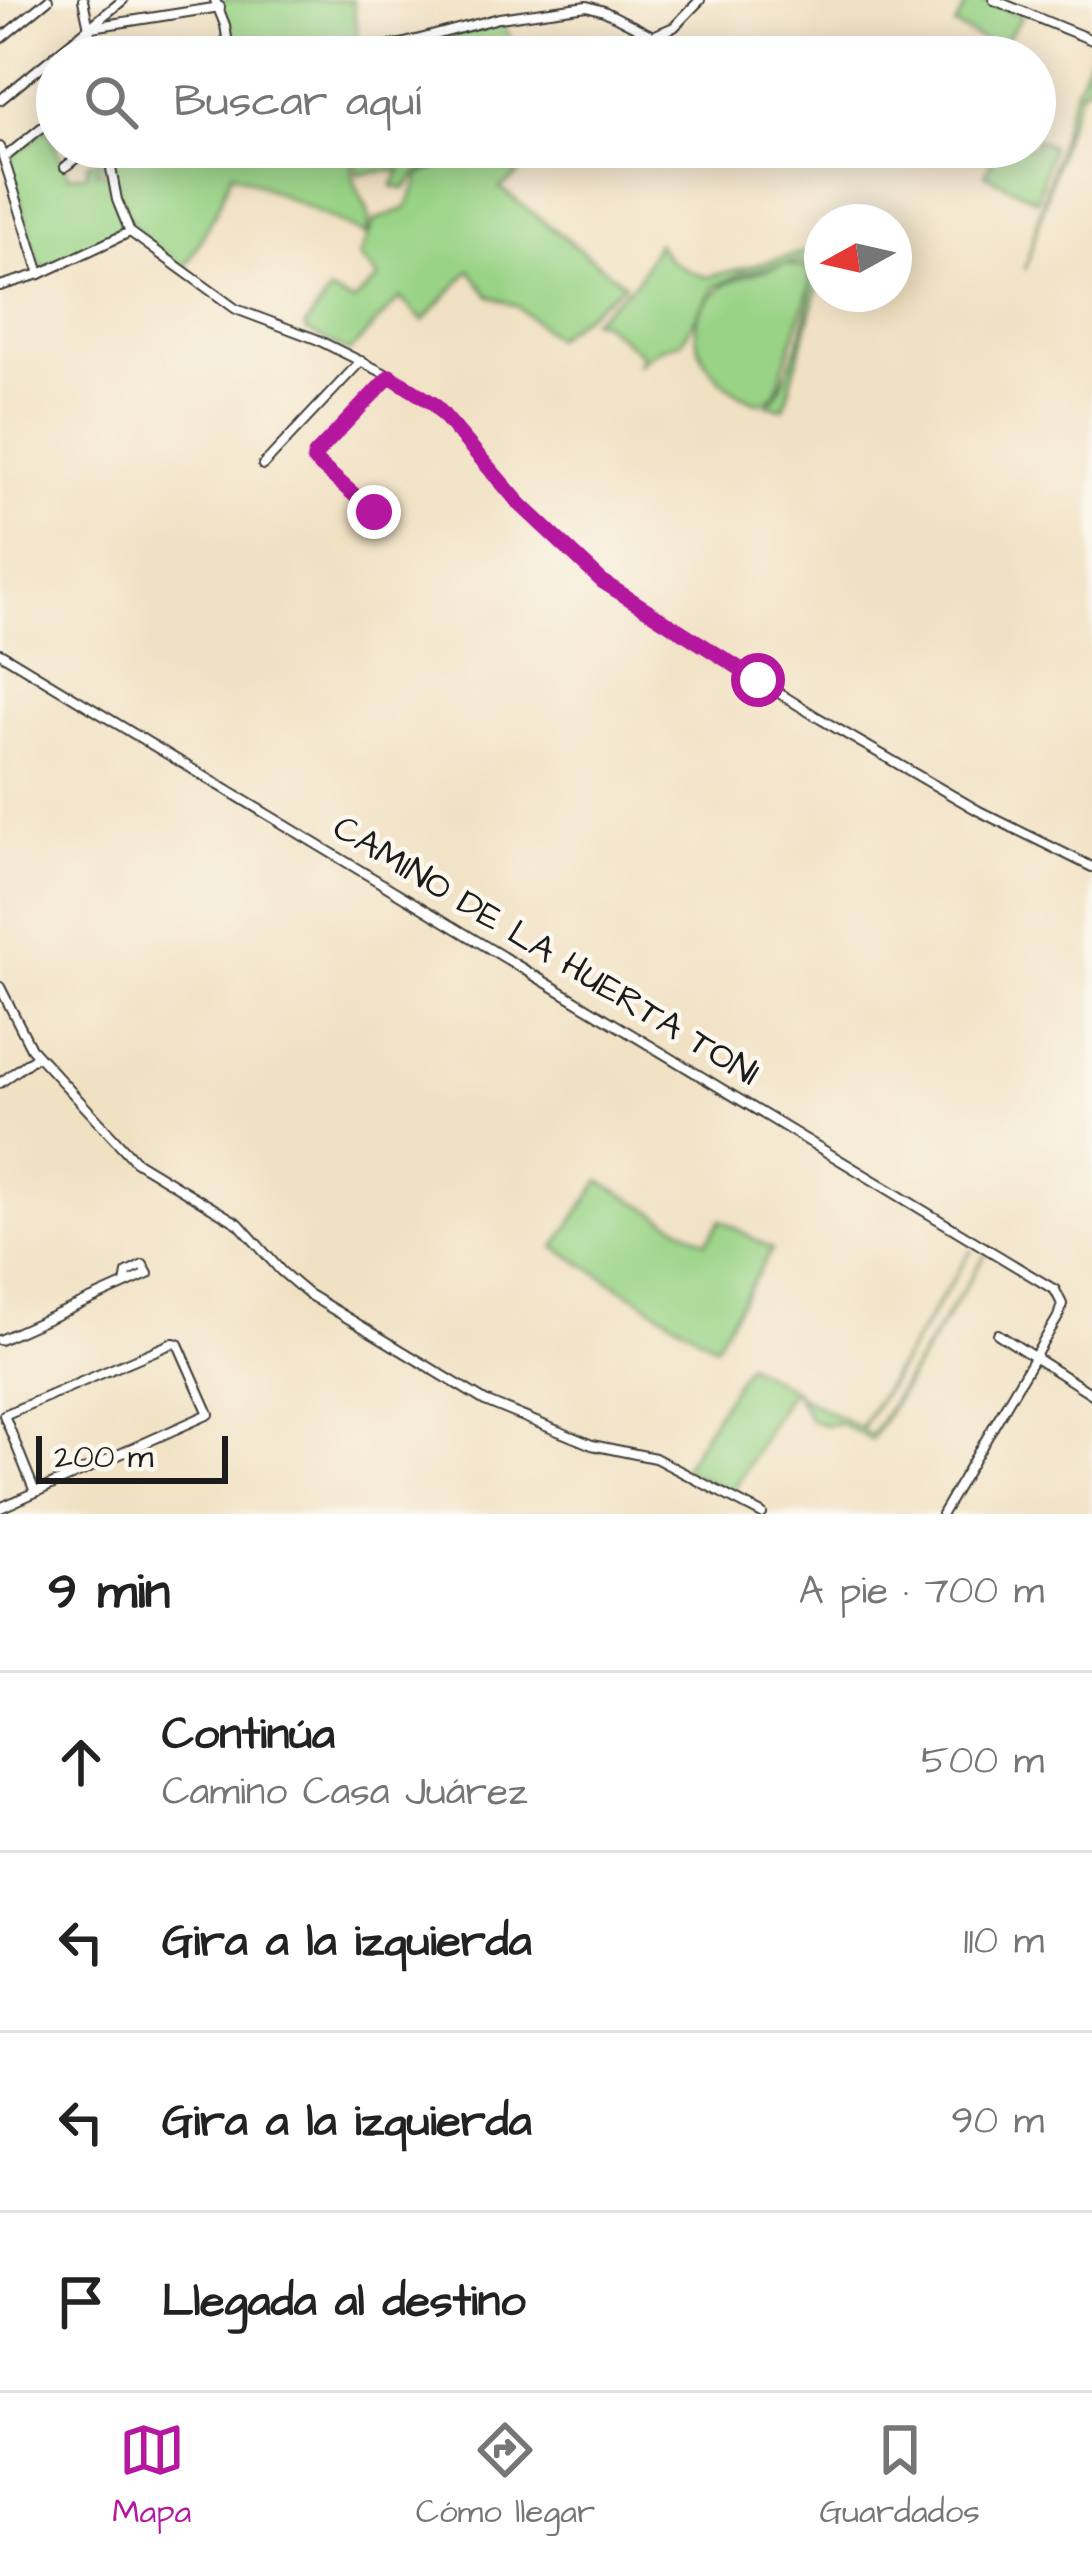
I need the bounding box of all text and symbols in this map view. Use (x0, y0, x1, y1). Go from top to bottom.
search box (36, 36, 1056, 168)
icon: search (78, 69, 144, 135)
text: Buscar aquí (174, 71, 421, 133)
north arrow (804, 204, 912, 312)
route end (347, 485, 401, 539)
route start (731, 653, 785, 707)
street label: CAMINO DE LA HUERTA TONI (323, 803, 769, 1099)
scale bar (36, 1430, 228, 1483)
text: 200 m (54, 1434, 153, 1480)
text: 9 min (48, 1557, 170, 1628)
text: A pie · 700 m (799, 1565, 1044, 1619)
text: Continúa (162, 1704, 335, 1766)
icon: ahead (48, 1729, 114, 1795)
text: 500 m (921, 1735, 1044, 1789)
text: Camino Casa Juárez (162, 1766, 527, 1820)
icon: left (48, 1909, 114, 1975)
text: Gira a la izquierda (162, 1911, 532, 1973)
text: 110 m (963, 1915, 1044, 1969)
icon: left (48, 2089, 114, 2155)
text: Gira a la izquierda (162, 2091, 532, 2153)
text: 90 m (951, 2095, 1044, 2149)
icon: arrive (48, 2269, 114, 2335)
text: Llegada al destino (162, 2271, 525, 2333)
tab: Mapa (112, 2417, 191, 2535)
tab: Cómo llegar (416, 2417, 595, 2535)
tab: Guardados (820, 2417, 980, 2535)

